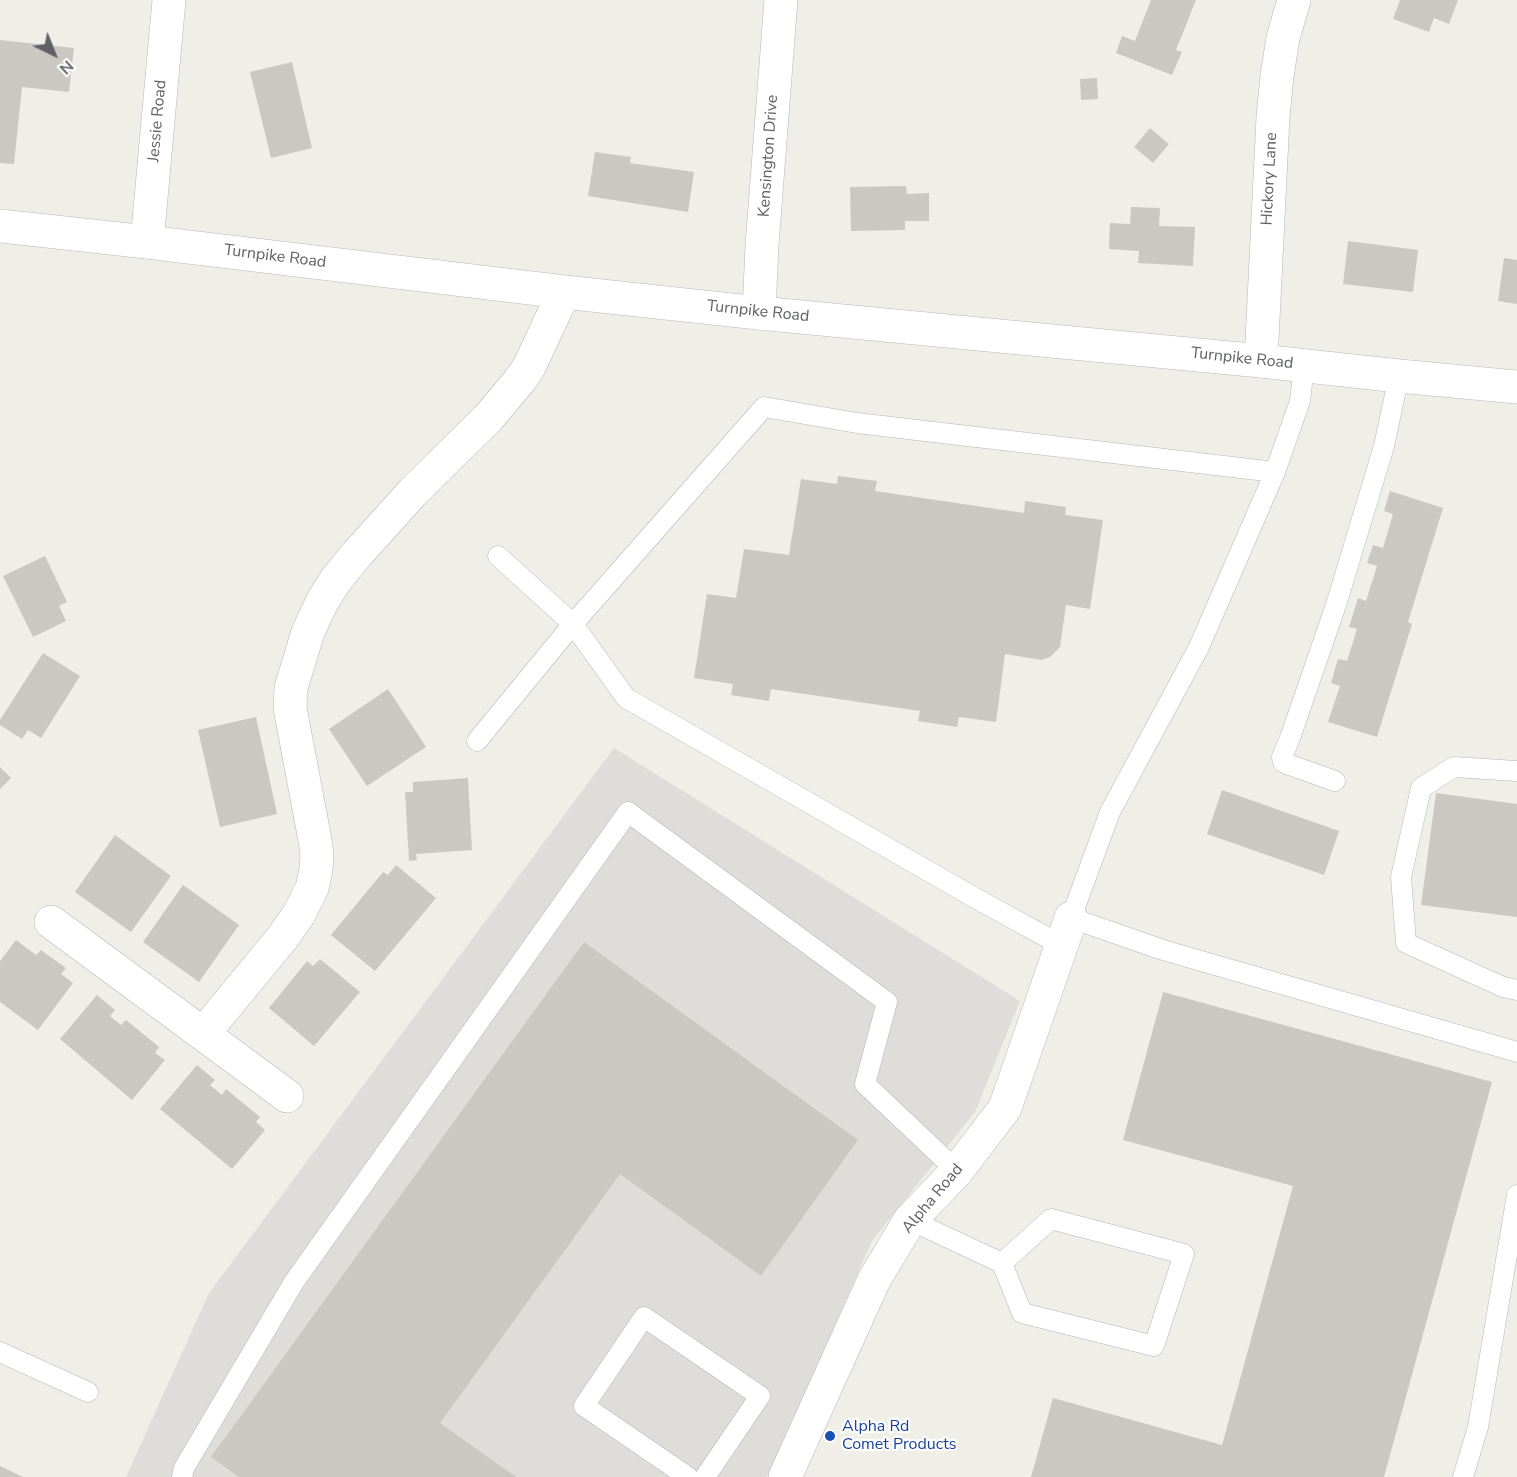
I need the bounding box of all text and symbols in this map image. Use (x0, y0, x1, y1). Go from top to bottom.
north arrow (24, 24, 84, 84)
text: N (54, 55, 78, 79)
street label: Jessie Road (145, 79, 171, 163)
street label: Kensington Drive (755, 94, 783, 218)
street label: Hickory Lane (1258, 132, 1282, 226)
street label: Turnpike Road (223, 241, 327, 273)
street label: Turnpike Road (706, 297, 810, 327)
street label: Turnpike Road (1190, 344, 1294, 374)
street label: Alpha Road (898, 1160, 968, 1238)
place label: Alpha Rd Comet Products (842, 1417, 957, 1455)
marker: Alpha Rd Comet Products (823, 1429, 837, 1443)

